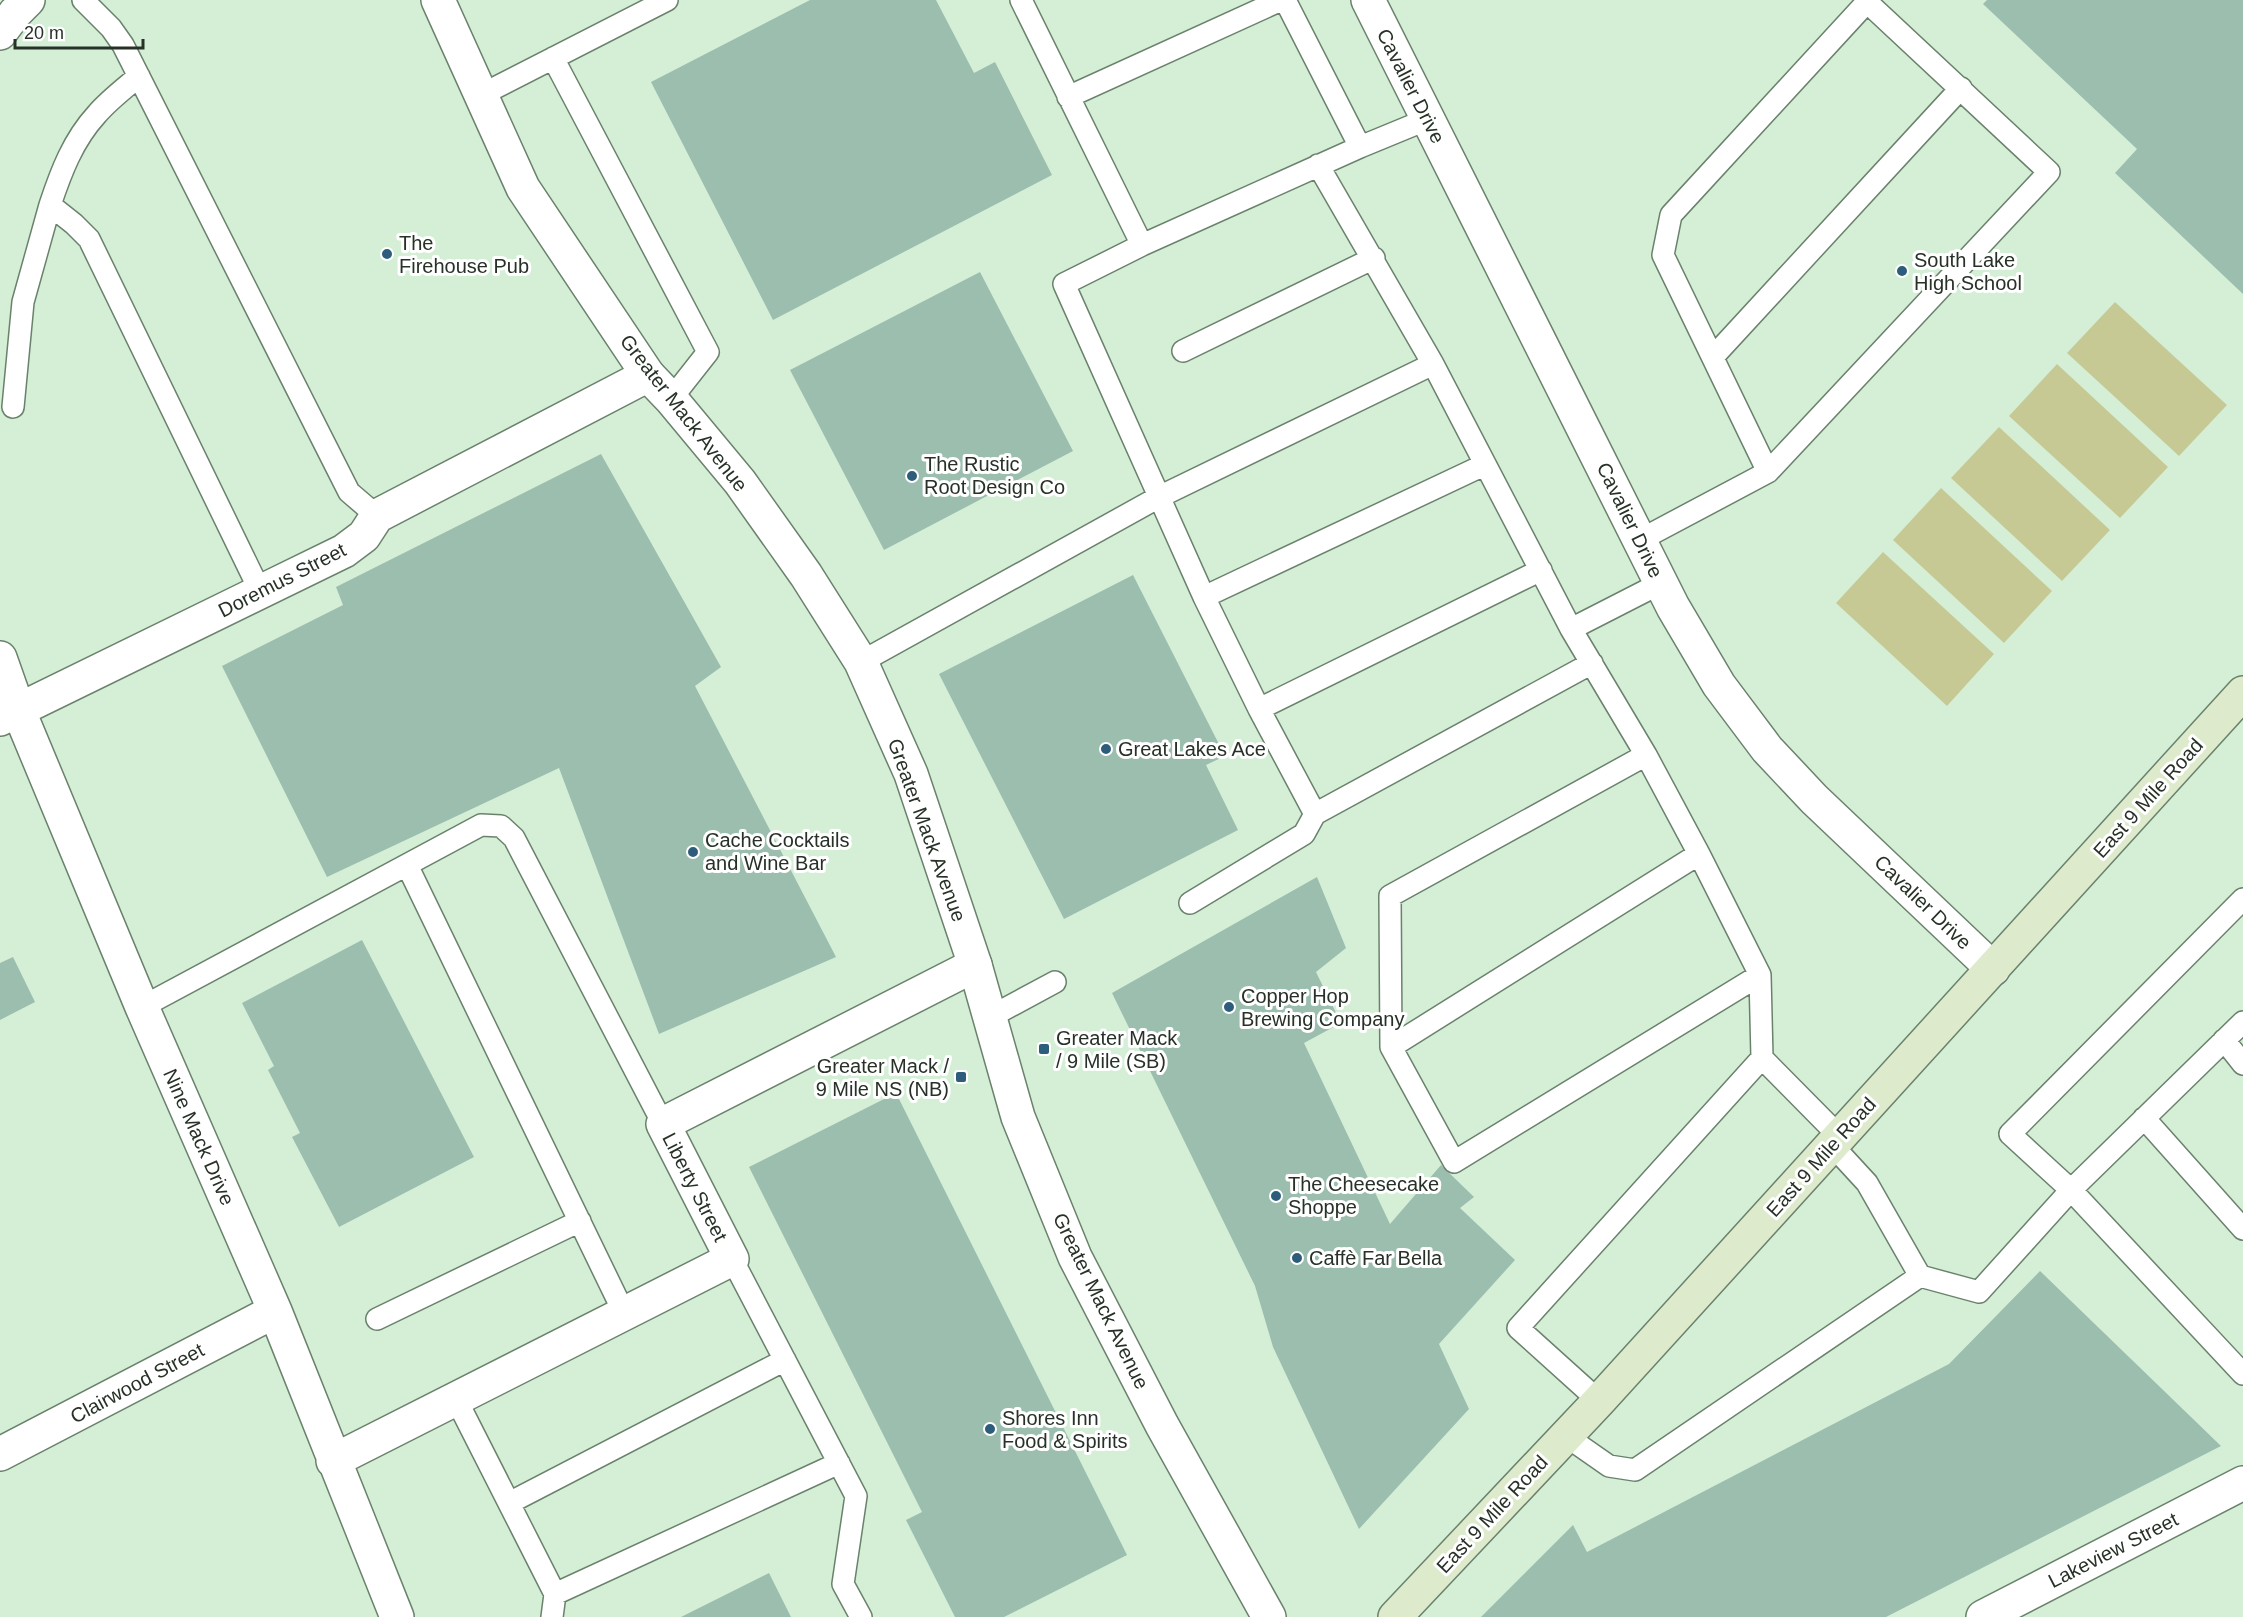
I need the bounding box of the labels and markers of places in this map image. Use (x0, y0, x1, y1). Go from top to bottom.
place label: The Firehouse Pub (399, 232, 529, 277)
marker: The Firehouse Pub (380, 247, 394, 261)
place label: South Lake High School (1914, 249, 2022, 294)
marker: South Lake High School (1895, 264, 1909, 278)
place label: The Rustic Root Design Co (924, 453, 1065, 498)
marker: The Rustic Root Design Co (905, 469, 919, 483)
place label: Great Lakes Ace (1118, 738, 1266, 760)
marker: Great Lakes Ace (1099, 742, 1113, 756)
place label: Cache Cocktails and Wine Bar (705, 829, 850, 874)
marker: Cache Cocktails and Wine Bar (686, 845, 700, 859)
place label: Copper Hop Brewing Company (1241, 985, 1404, 1030)
marker: Copper Hop Brewing Company (1222, 1000, 1236, 1014)
place label: Greater Mack / 9 Mile (SB) (1056, 1027, 1178, 1072)
marker: Greater Mack / 9 Mile (SB) (1037, 1042, 1051, 1056)
place label: Greater Mack / 9 Mile NS (NB) (816, 1055, 949, 1100)
marker: Greater Mack / 9 Mile NS (NB) (954, 1070, 968, 1084)
place label: The Cheesecake Shoppe (1288, 1173, 1439, 1218)
marker: The Cheesecake Shoppe (1269, 1189, 1283, 1203)
place label: Caffè Far Bella (1309, 1247, 1443, 1269)
marker: Caffè Far Bella (1290, 1251, 1304, 1265)
place label: Shores Inn Food & Spirits (1002, 1407, 1128, 1452)
marker: Shores Inn Food & Spirits (983, 1422, 997, 1436)

